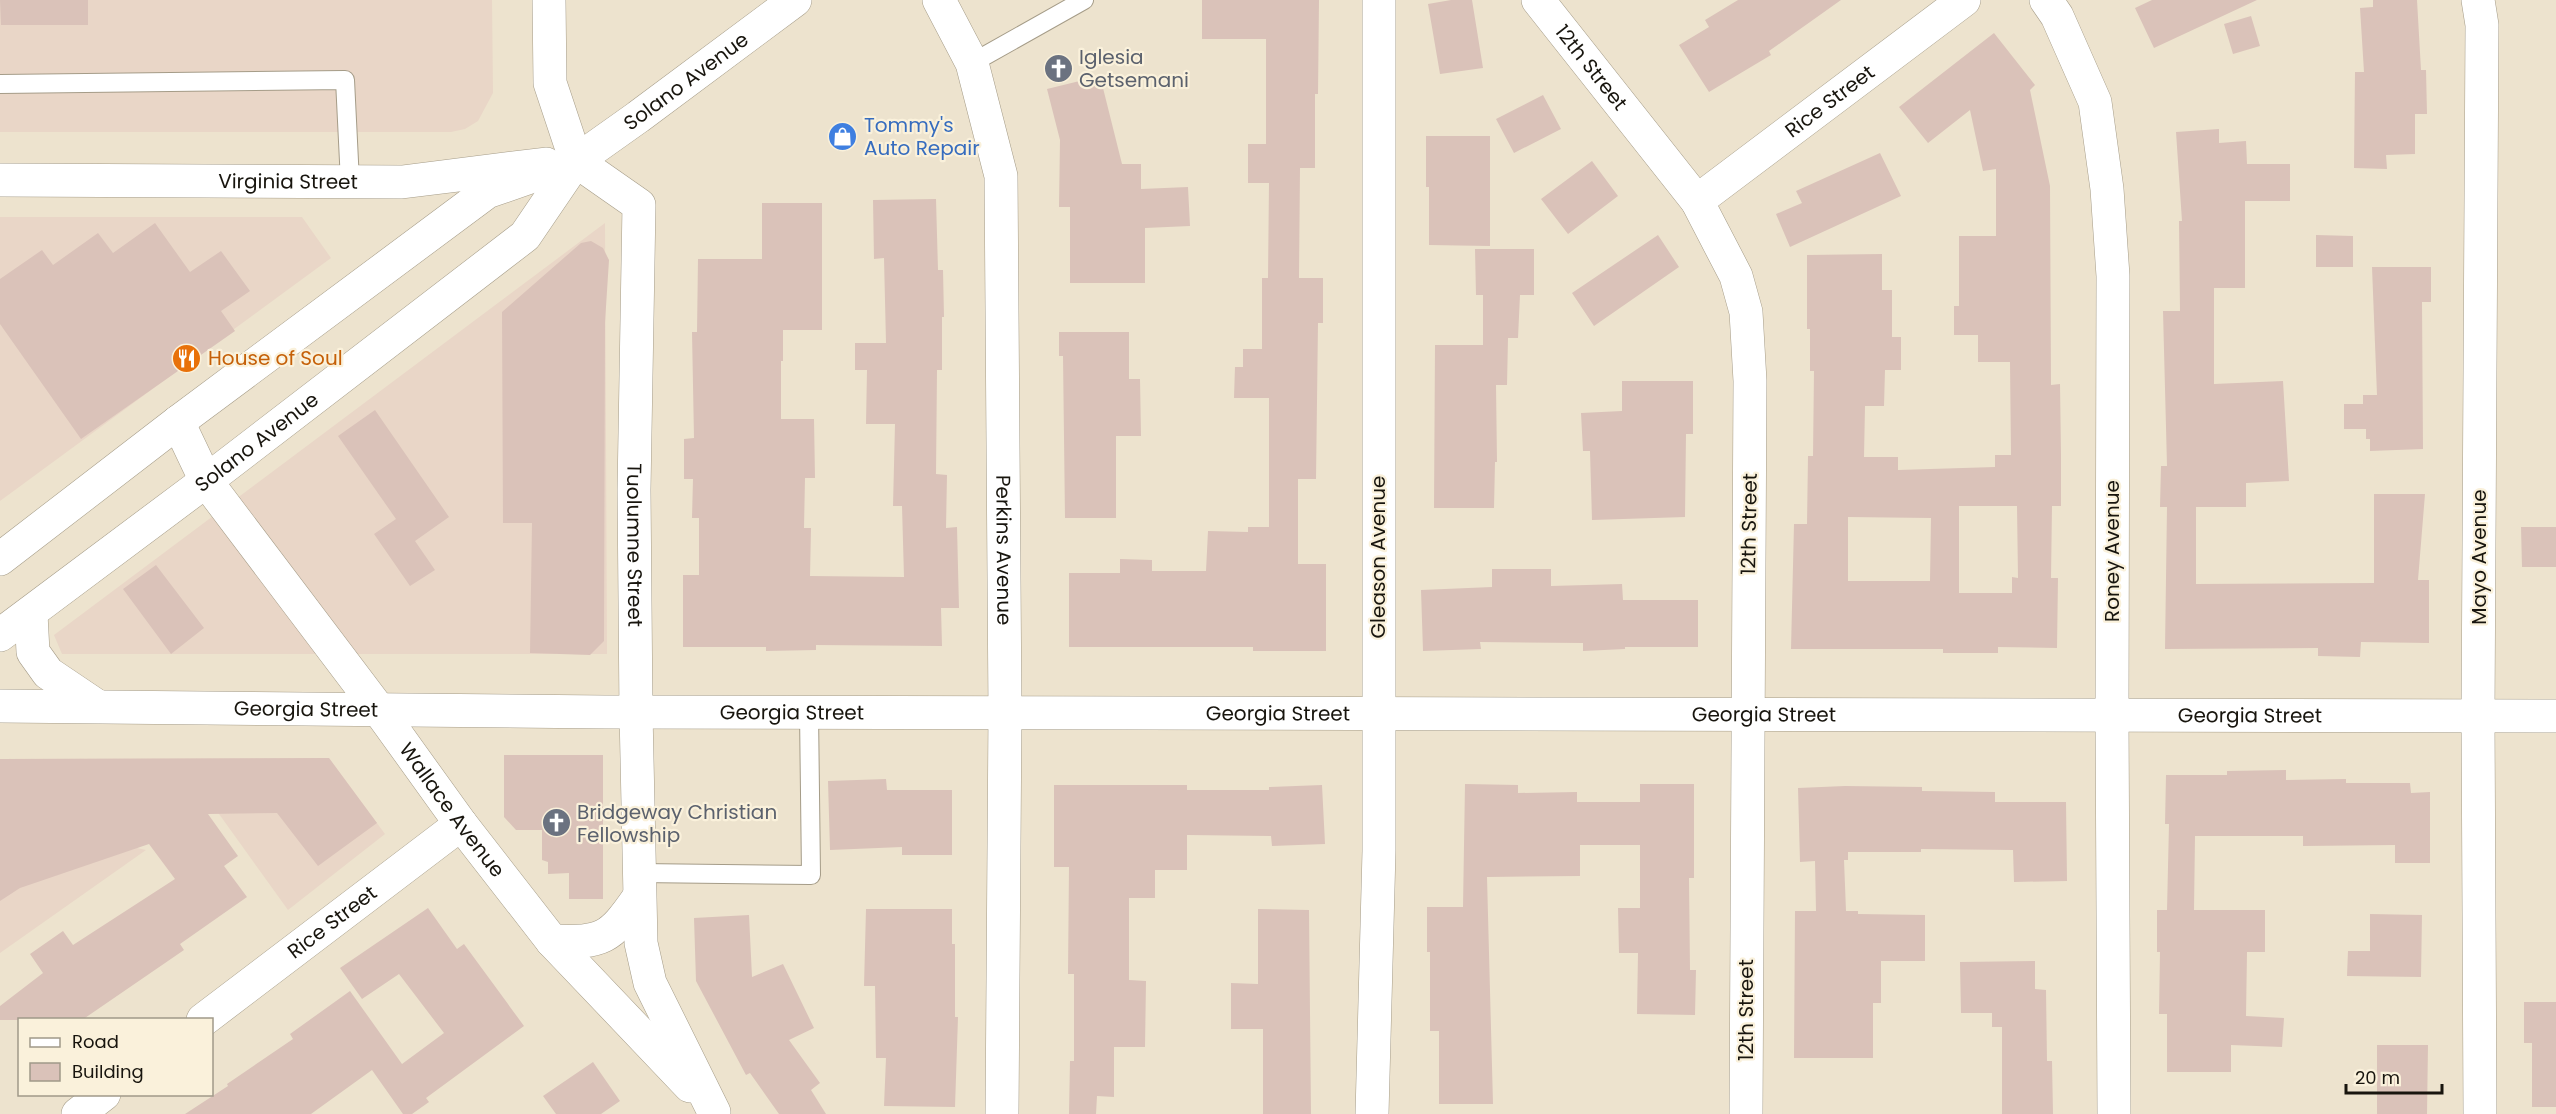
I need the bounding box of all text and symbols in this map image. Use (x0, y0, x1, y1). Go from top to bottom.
street label: 12th Street (1549, 19, 1634, 116)
street label: Solano Avenue (618, 25, 754, 137)
place label: Iglesia Getsemani (1079, 43, 1189, 94)
church icon: Iglesia Getsemani (1042, 52, 1074, 84)
street label: Rice Street (1779, 58, 1880, 144)
place label: Tommy's Auto Repair (864, 111, 980, 162)
shop icon: Tommy's Auto Repair (827, 121, 859, 153)
street label: Virginia Street (218, 167, 358, 196)
restaurant icon: House of Soul (171, 342, 203, 374)
place label: House of Soul (208, 344, 343, 372)
street label: Solano Avenue (189, 386, 324, 499)
street label: Tuolumne Street (620, 463, 649, 627)
street label: 12th Street (1734, 473, 1764, 575)
street label: Perkins Avenue (989, 475, 1018, 626)
street label: Gleason Avenue (1364, 476, 1392, 638)
street label: Roney Avenue (2098, 480, 2126, 622)
street label: Mayo Avenue (2465, 489, 2493, 625)
street label: Georgia Street (234, 694, 378, 724)
street label: Georgia Street (720, 698, 864, 727)
street label: Georgia Street (1206, 699, 1350, 728)
street label: Georgia Street (1692, 700, 1836, 729)
street label: Georgia Street (2178, 701, 2322, 730)
street label: Wallace Avenue (393, 737, 511, 883)
place label: Bridgeway Christian Fellowship (577, 798, 777, 849)
church icon: Bridgeway Christian Fellowship (540, 807, 572, 839)
street label: Rice Street (281, 879, 383, 965)
street label: 12th Street (1732, 959, 1760, 1061)
legend (18, 1018, 213, 1096)
text: Road (72, 1029, 119, 1054)
scale bar (2346, 1057, 2442, 1095)
text: Building (72, 1059, 144, 1084)
text: 20 m (2355, 1065, 2400, 1090)

